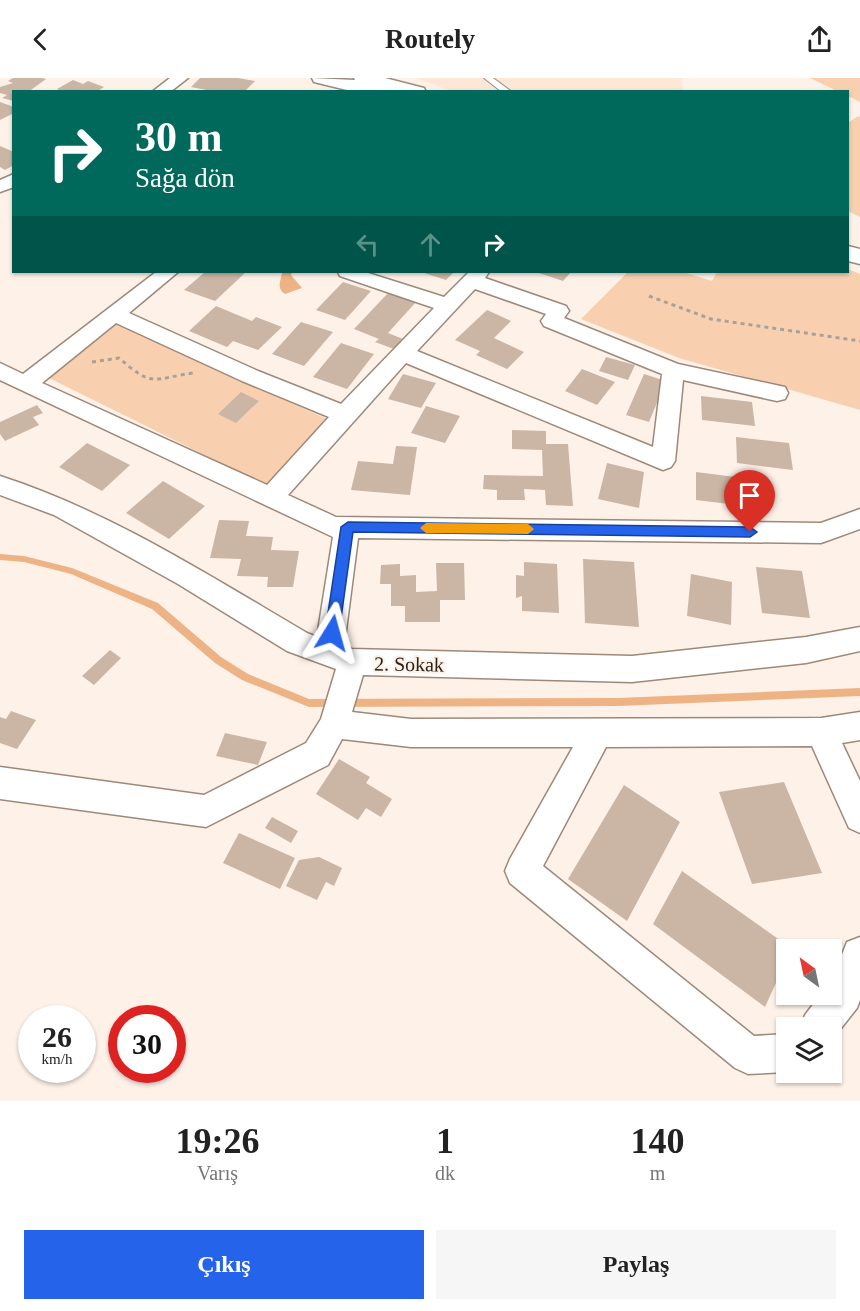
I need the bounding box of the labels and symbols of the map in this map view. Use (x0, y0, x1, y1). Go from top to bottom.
pin (724, 470, 775, 532)
position arrow (300, 601, 364, 665)
street label: 2. Sokak (374, 652, 444, 676)
north arrow (776, 939, 842, 1005)
speed limit sign: 30 (108, 1005, 186, 1083)

